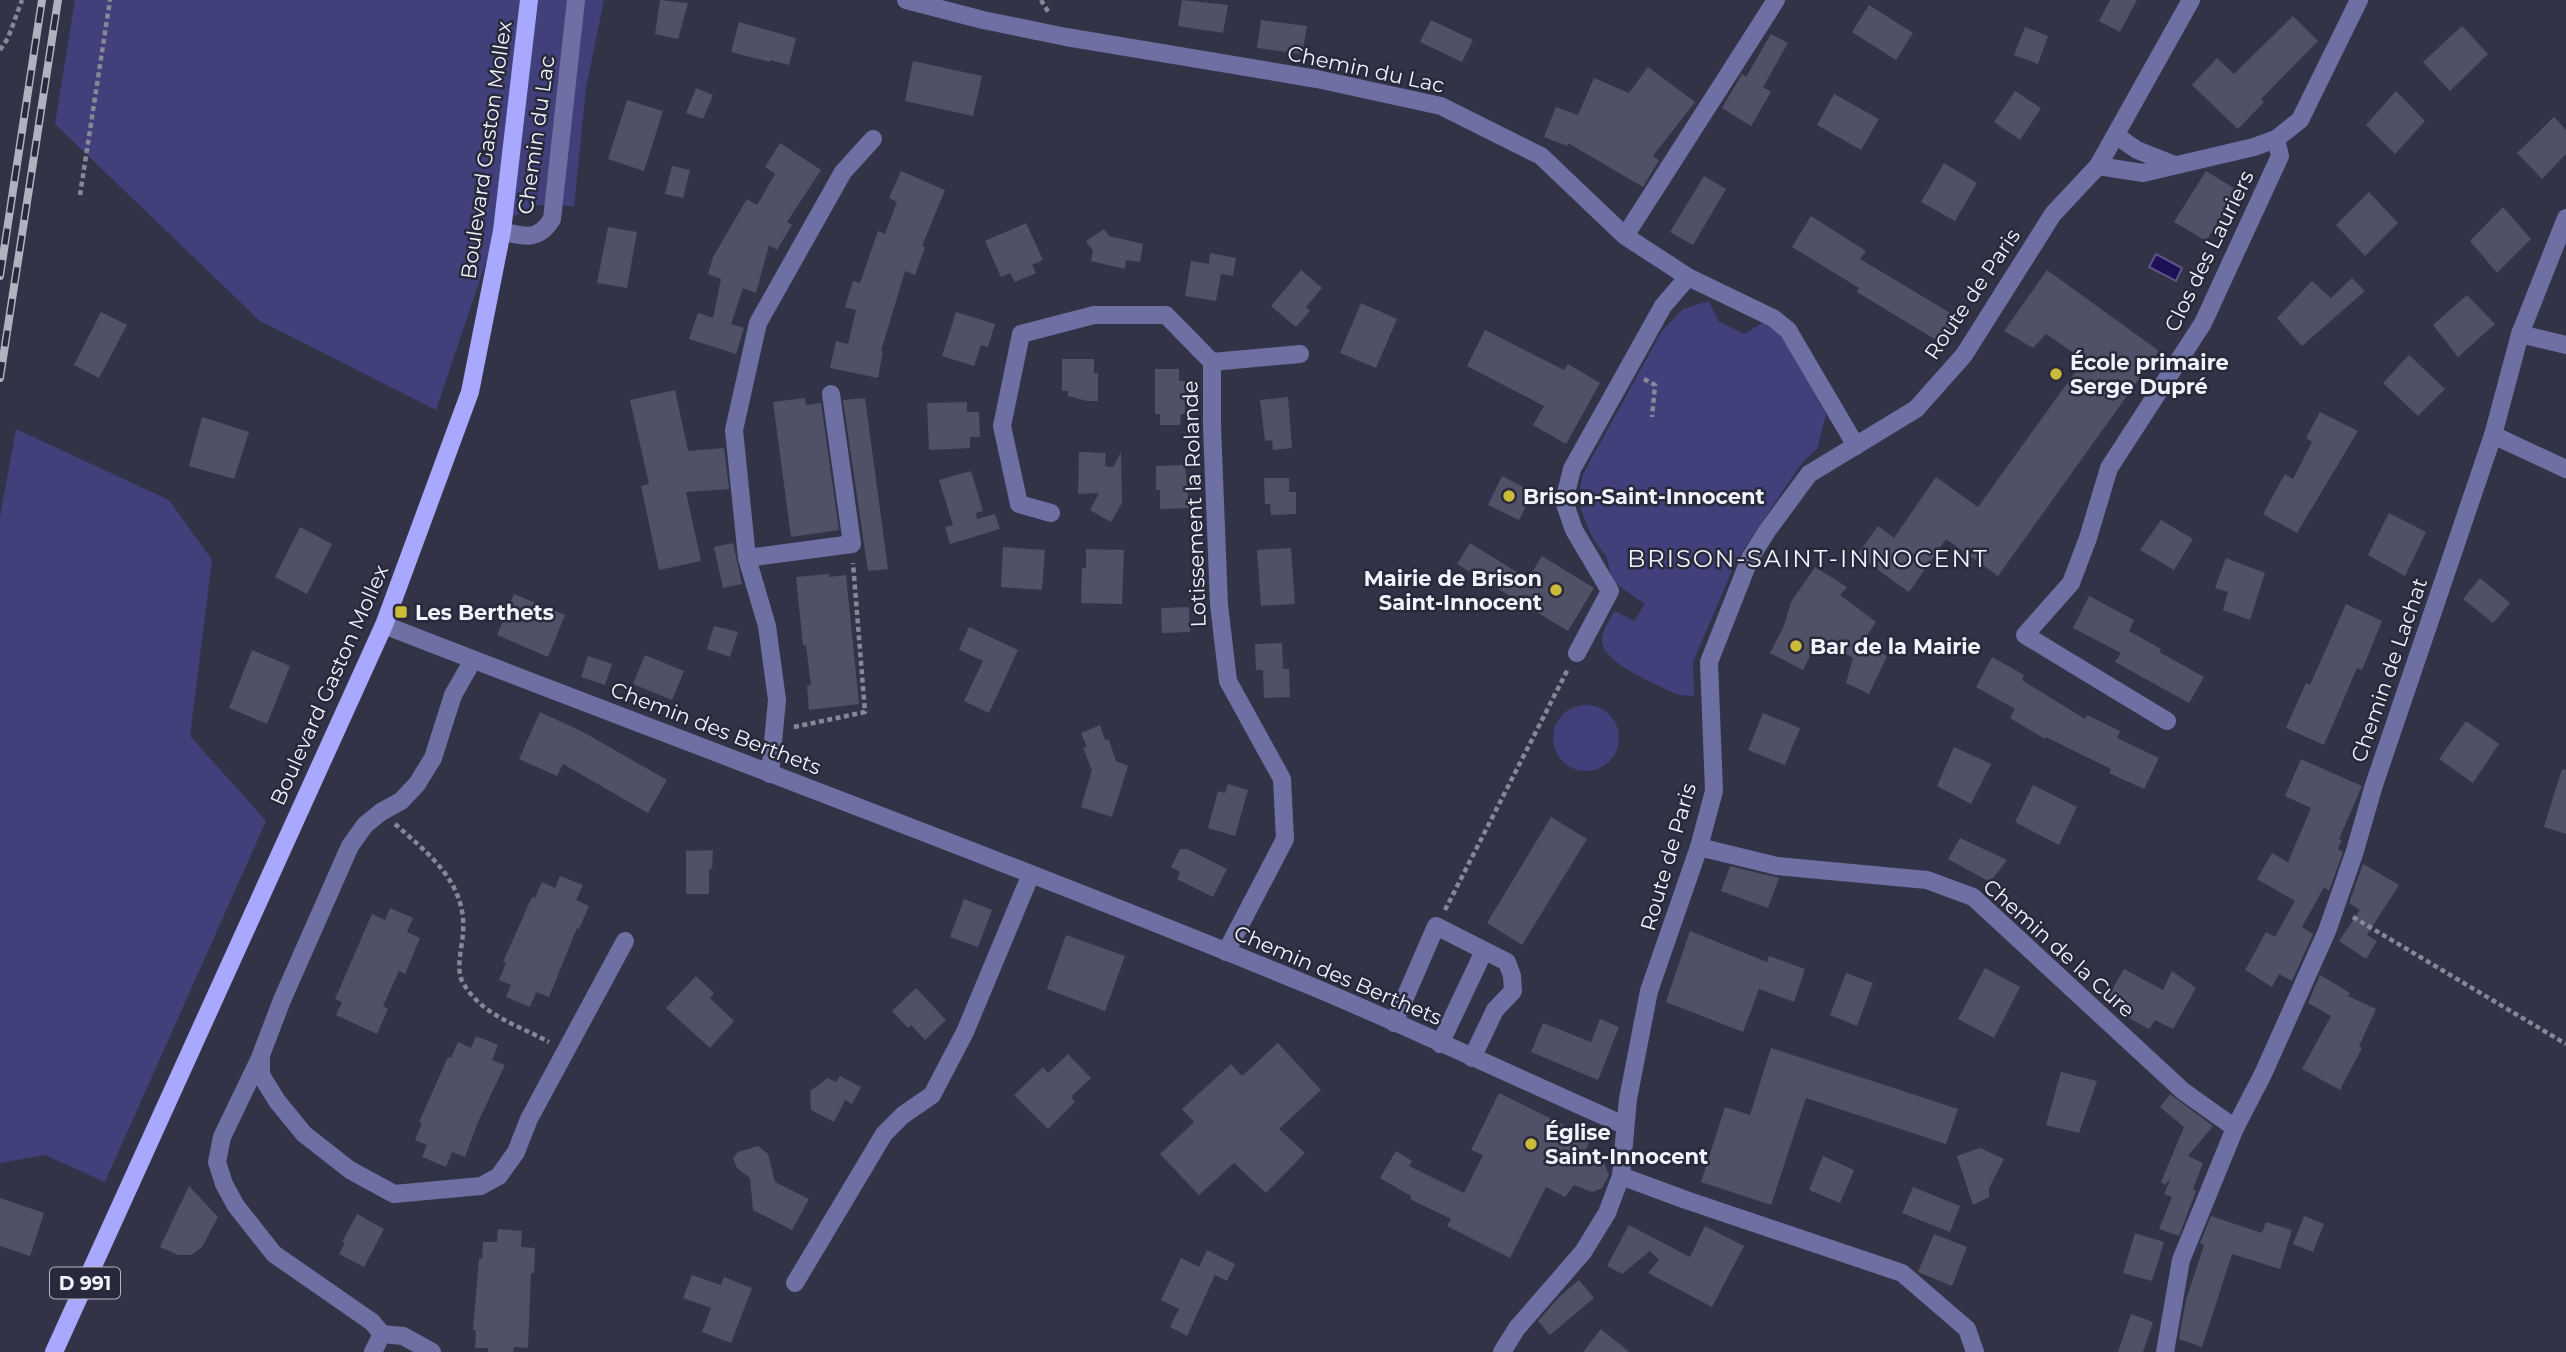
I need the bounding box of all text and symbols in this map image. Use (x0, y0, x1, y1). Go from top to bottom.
street label: Boulevard Gaston Mollex (455, 19, 517, 281)
street label: Chemin du Lac (1285, 40, 1447, 98)
street label: Chemin du Lac (512, 54, 560, 216)
street label: Clos des Lauriers (2159, 166, 2259, 336)
street label: Route de Paris (1919, 224, 2025, 364)
place label: École primaire Serge Dupré (2070, 350, 2229, 399)
marker: École primaire Serge Dupré (2048, 366, 2064, 382)
street label: Lotissement la Rolande (1177, 380, 1211, 628)
place label: Brison-Saint-Innocent (1523, 484, 1765, 509)
marker: Brison-Saint-Innocent (1501, 488, 1517, 504)
district label: BRISON-SAINT-INNOCENT (1627, 544, 1989, 573)
street label: Boulevard Gaston Mollex (265, 561, 393, 809)
place label: Mairie de Brison Saint-Innocent (1364, 566, 1542, 615)
street label: Chemin de Lachat (2346, 575, 2432, 765)
marker: Mairie de Brison Saint-Innocent (1548, 582, 1564, 598)
place label: Les Berthets (415, 600, 554, 625)
marker: Les Berthets (393, 604, 409, 620)
place label: Bar de la Mairie (1810, 634, 1981, 659)
marker: Bar de la Mairie (1788, 638, 1804, 654)
street label: Chemin des Berthets (607, 676, 825, 780)
street label: Route de Paris (1635, 780, 1701, 934)
street label: Chemin de la Cure (1978, 874, 2140, 1022)
street label: Chemin des Berthets (1230, 920, 1446, 1030)
place label: Église Saint-Innocent (1545, 1120, 1708, 1169)
marker: Église Saint-Innocent (1523, 1136, 1539, 1152)
road number: D 991 (50, 1268, 120, 1298)

